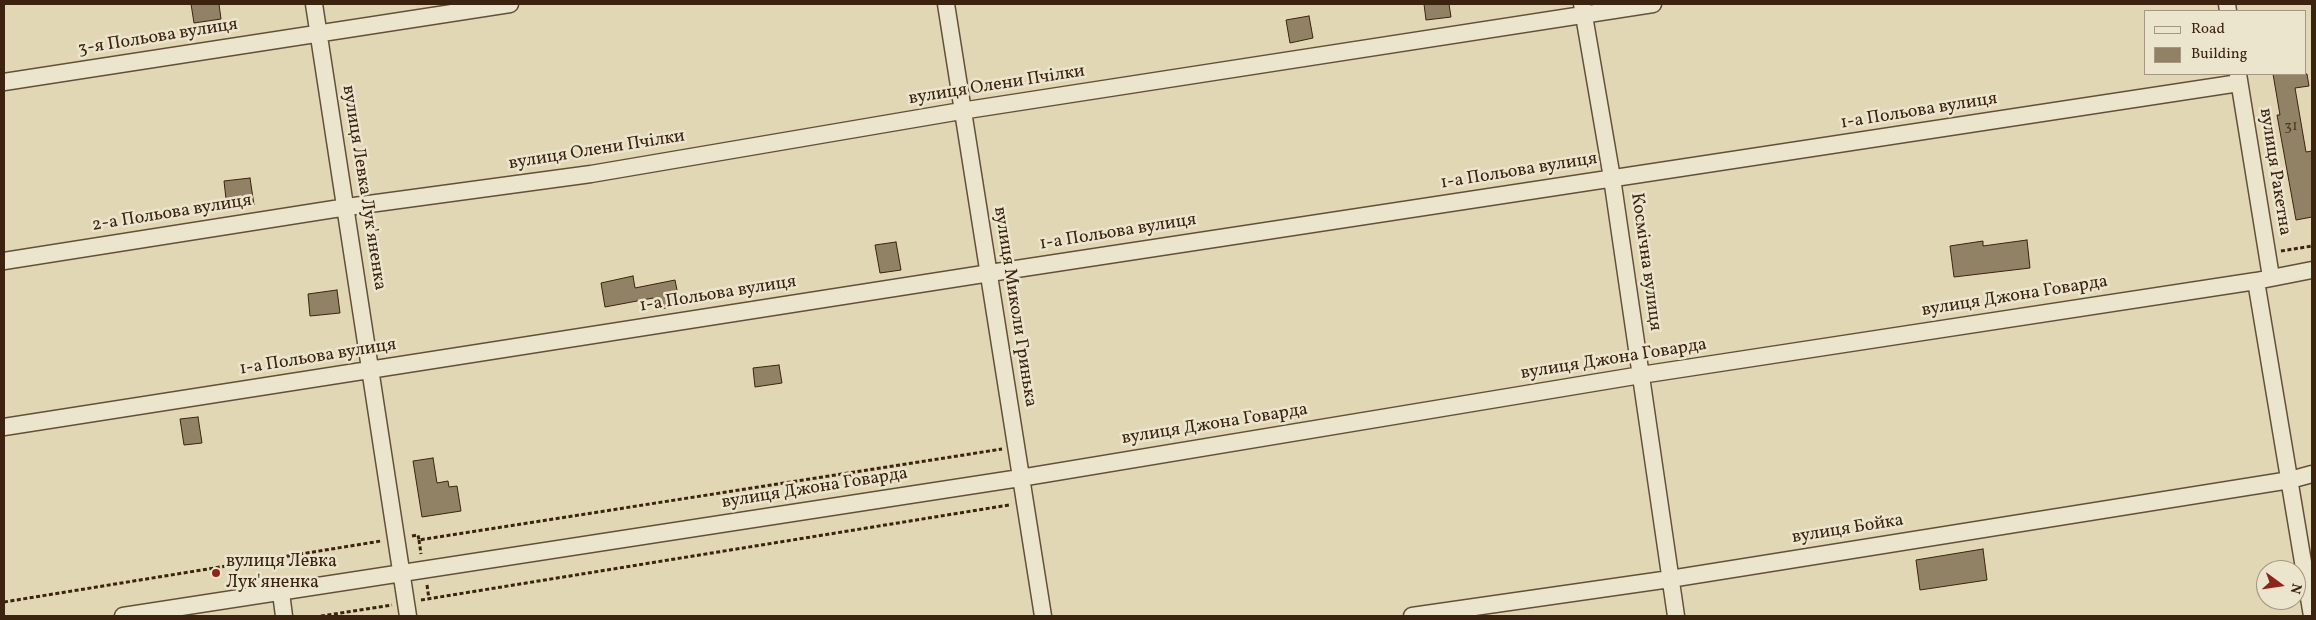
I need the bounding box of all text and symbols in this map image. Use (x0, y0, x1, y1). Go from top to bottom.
legend (2144, 10, 2306, 75)
street label: 3-я Польова вулиця (77, 15, 239, 61)
text: Road (2191, 19, 2225, 40)
text: Building (2191, 44, 2247, 65)
street label: вулиця Олени Пчілки (907, 61, 1087, 111)
street label: вулиця Левка Лук'яненка (336, 84, 390, 292)
street label: 1-а Польова вулиця (1839, 89, 1999, 135)
street label: вулиця Ракетна (2253, 107, 2295, 237)
house number: 31 (2284, 118, 2298, 136)
street label: вулиця Олени Пчілки (507, 126, 687, 176)
street label: 1-а Польова вулиця (1439, 149, 1599, 195)
street label: 2-а Польова вулиця (91, 191, 253, 237)
street label: Космічна вулиця (1625, 192, 1665, 332)
street label: вулиця Миколи Гринька (987, 205, 1041, 409)
street label: 1-а Польова вулиця (1038, 210, 1198, 256)
street label: 1-а Польова вулиця (638, 272, 798, 318)
street label: вулиця Джона Говарда (1920, 272, 2110, 322)
street label: 1-а Польова вулиця (238, 335, 398, 381)
street label: вулиця Джона Говарда (1519, 335, 1709, 385)
street label: вулиця Джона Говарда (1120, 400, 1310, 450)
street label: вулиця Джона Говарда (720, 464, 910, 514)
street label: вулиця Бойка (1791, 511, 1905, 549)
place label: вулиця Левка Лук'яненка (226, 552, 337, 594)
north arrow (2256, 560, 2306, 610)
marker: вулиця Левка Лук'яненка (210, 567, 222, 579)
text: N (2285, 581, 2306, 596)

